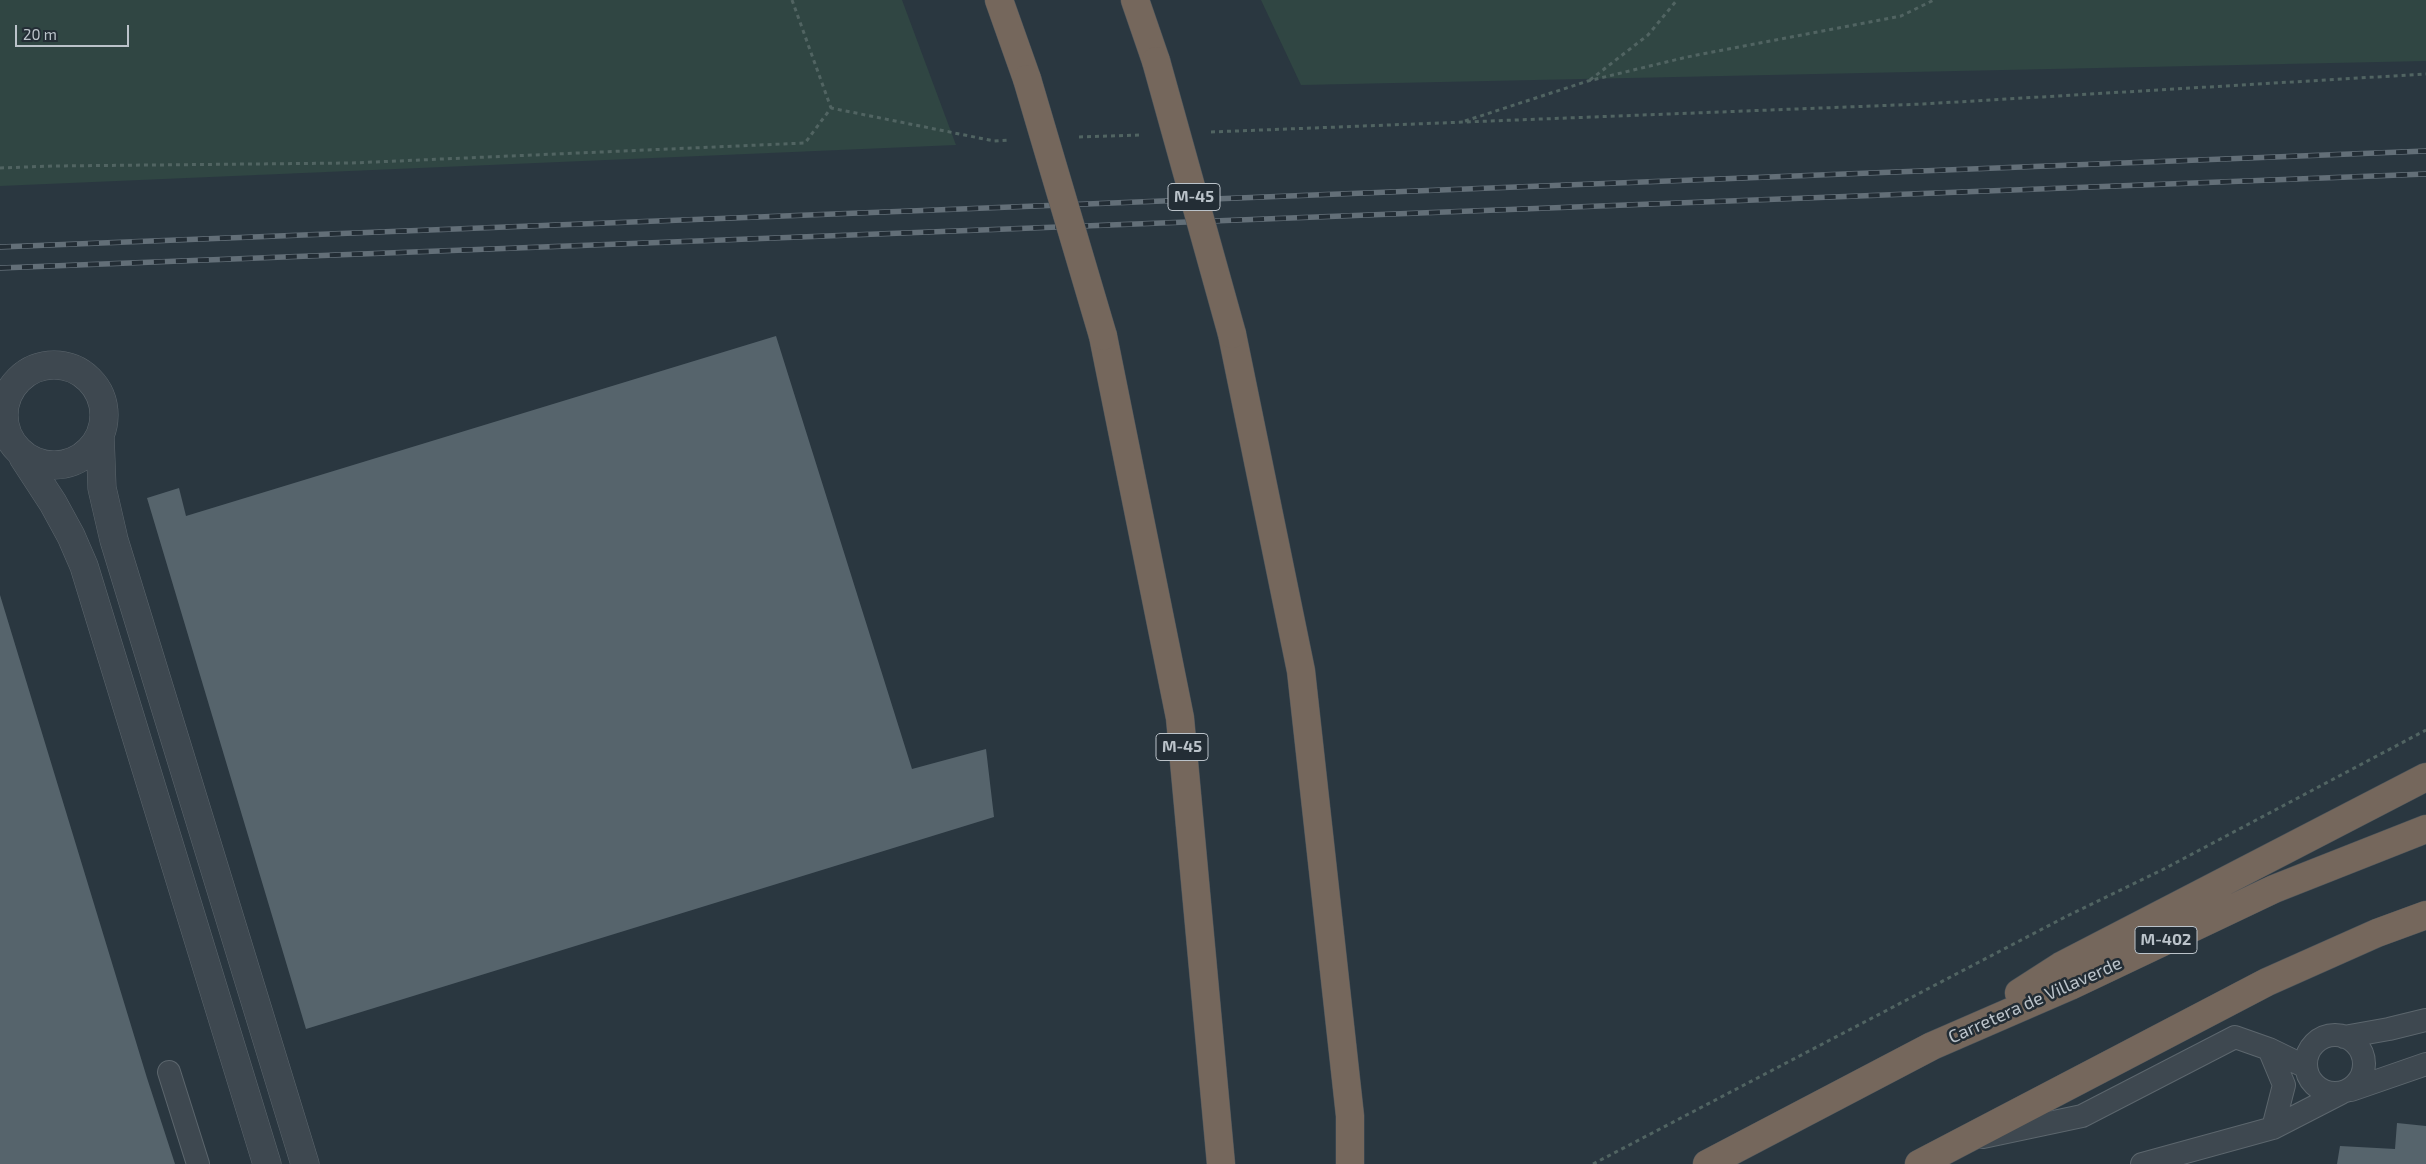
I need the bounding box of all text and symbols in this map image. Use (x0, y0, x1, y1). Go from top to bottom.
scale bar (18, 15, 131, 47)
text: 20 m (23, 25, 57, 43)
road number: M-45 (1168, 183, 1220, 210)
road number: M-45 (1156, 734, 1208, 760)
road number: M-402 (2135, 926, 2197, 954)
street label: Carretera de Villaverde (1945, 952, 2125, 1048)

